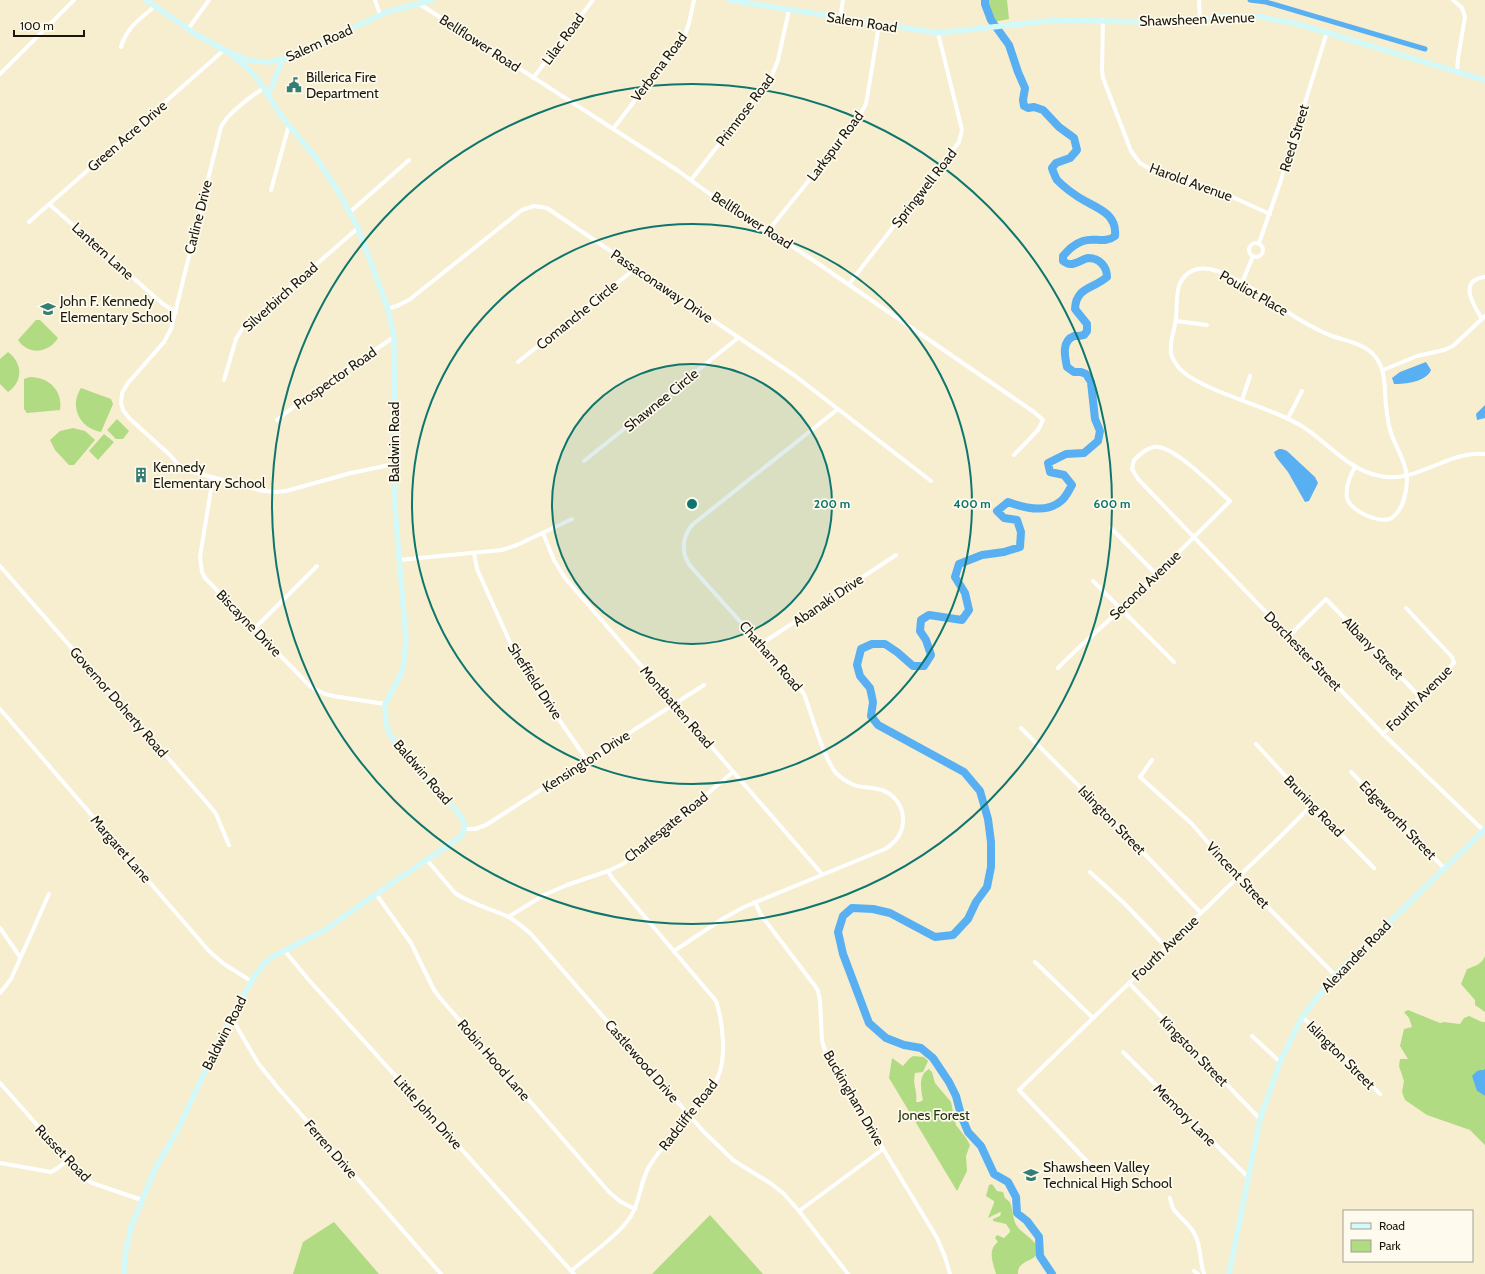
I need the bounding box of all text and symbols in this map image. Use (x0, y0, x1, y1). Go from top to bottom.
street label: Salem Road (825, 8, 899, 36)
street label: Shawsheen Avenue (1139, 8, 1255, 30)
street label: Bellflower Road (436, 10, 524, 76)
street label: Lilac Road (538, 10, 588, 68)
scale bar (14, 12, 84, 38)
text: 100 m (20, 18, 54, 33)
street label: Salem Road (283, 20, 355, 66)
street label: Verbena Road (627, 29, 691, 105)
place label: Billerica Fire Department (306, 68, 379, 102)
street label: Primrose Road (712, 70, 778, 150)
public building icon: Billerica Fire Department (285, 76, 303, 94)
street label: Green Acre Drive (83, 97, 171, 175)
street label: Reed Street (1275, 102, 1313, 174)
street label: Larkspur Road (803, 107, 867, 185)
street label: Springwell Road (888, 145, 960, 231)
street label: Harold Avenue (1147, 159, 1235, 205)
street label: Carline Drive (180, 178, 216, 256)
street label: Bellflower Road (708, 187, 796, 253)
street label: Lantern Lane (68, 218, 138, 284)
street label: Passaconaway Drive (608, 245, 716, 327)
street label: Silverbirch Road (239, 259, 321, 335)
street label: Pouliot Place (1217, 266, 1291, 320)
street label: Comanche Circle (532, 276, 622, 354)
place label: John F. Kennedy Elementary School (59, 292, 173, 326)
school or university icon: John F. Kennedy Elementary School (39, 300, 57, 318)
street label: Prospector Road (290, 343, 380, 413)
street label: Shawnee Circle (620, 364, 702, 436)
street label: Baldwin Road (385, 402, 403, 482)
place label: Kennedy Elementary School (153, 458, 266, 492)
building icon: Kennedy Elementary School (132, 466, 150, 484)
text: 200 m (814, 496, 850, 511)
text: 400 m (953, 496, 991, 511)
text: 600 m (1094, 496, 1130, 511)
centre of rings (685, 497, 699, 511)
street label: Second Avenue (1105, 546, 1185, 624)
street label: Abanaki Drive (789, 570, 867, 630)
street label: Biscayne Drive (212, 586, 286, 660)
street label: Dorchester Street (1260, 607, 1346, 695)
street label: Albany Street (1339, 613, 1408, 683)
street label: Chatham Road (735, 617, 807, 695)
street label: Sheffield Drive (504, 639, 566, 723)
street label: Governor Doherty Road (66, 643, 172, 761)
street label: Fourth Avenue (1382, 661, 1456, 735)
street label: Montbatten Road (636, 662, 718, 752)
street label: Kensington Drive (539, 726, 633, 796)
street label: Baldwin Road (390, 736, 456, 808)
street label: Bruning Road (1280, 771, 1348, 841)
street label: Edgeworth Street (1356, 777, 1440, 864)
street label: Islington Street (1074, 782, 1150, 859)
street label: Charlesgate Road (621, 788, 711, 866)
street label: Margaret Lane (87, 811, 155, 887)
street label: Vincent Street (1202, 838, 1274, 912)
street label: Fourth Avenue (1128, 912, 1202, 984)
street label: Alexander Road (1317, 916, 1395, 996)
street label: Baldwin Road (198, 993, 250, 1073)
street label: Kingston Street (1156, 1012, 1232, 1090)
street label: Robin Hood Lane (454, 1015, 534, 1105)
street label: Castlewood Drive (601, 1016, 683, 1106)
street label: Islington Street (1303, 1017, 1379, 1093)
street label: Buckingham Drive (819, 1047, 889, 1149)
street label: Little John Drive (390, 1071, 466, 1153)
street label: Radcliffe Road (655, 1076, 721, 1154)
street label: Memory Lane (1150, 1080, 1220, 1150)
park label: Jones Forest (897, 1106, 970, 1124)
street label: Ferren Drive (301, 1116, 361, 1182)
street label: Russet Road (31, 1121, 95, 1185)
place label: Shawsheen Valley Technical High School (1043, 1158, 1173, 1192)
school or university icon: Shawsheen Valley Technical High School (1022, 1166, 1040, 1184)
legend (1343, 1210, 1473, 1262)
text: Road (1379, 1218, 1405, 1233)
text: Park (1379, 1238, 1401, 1253)

